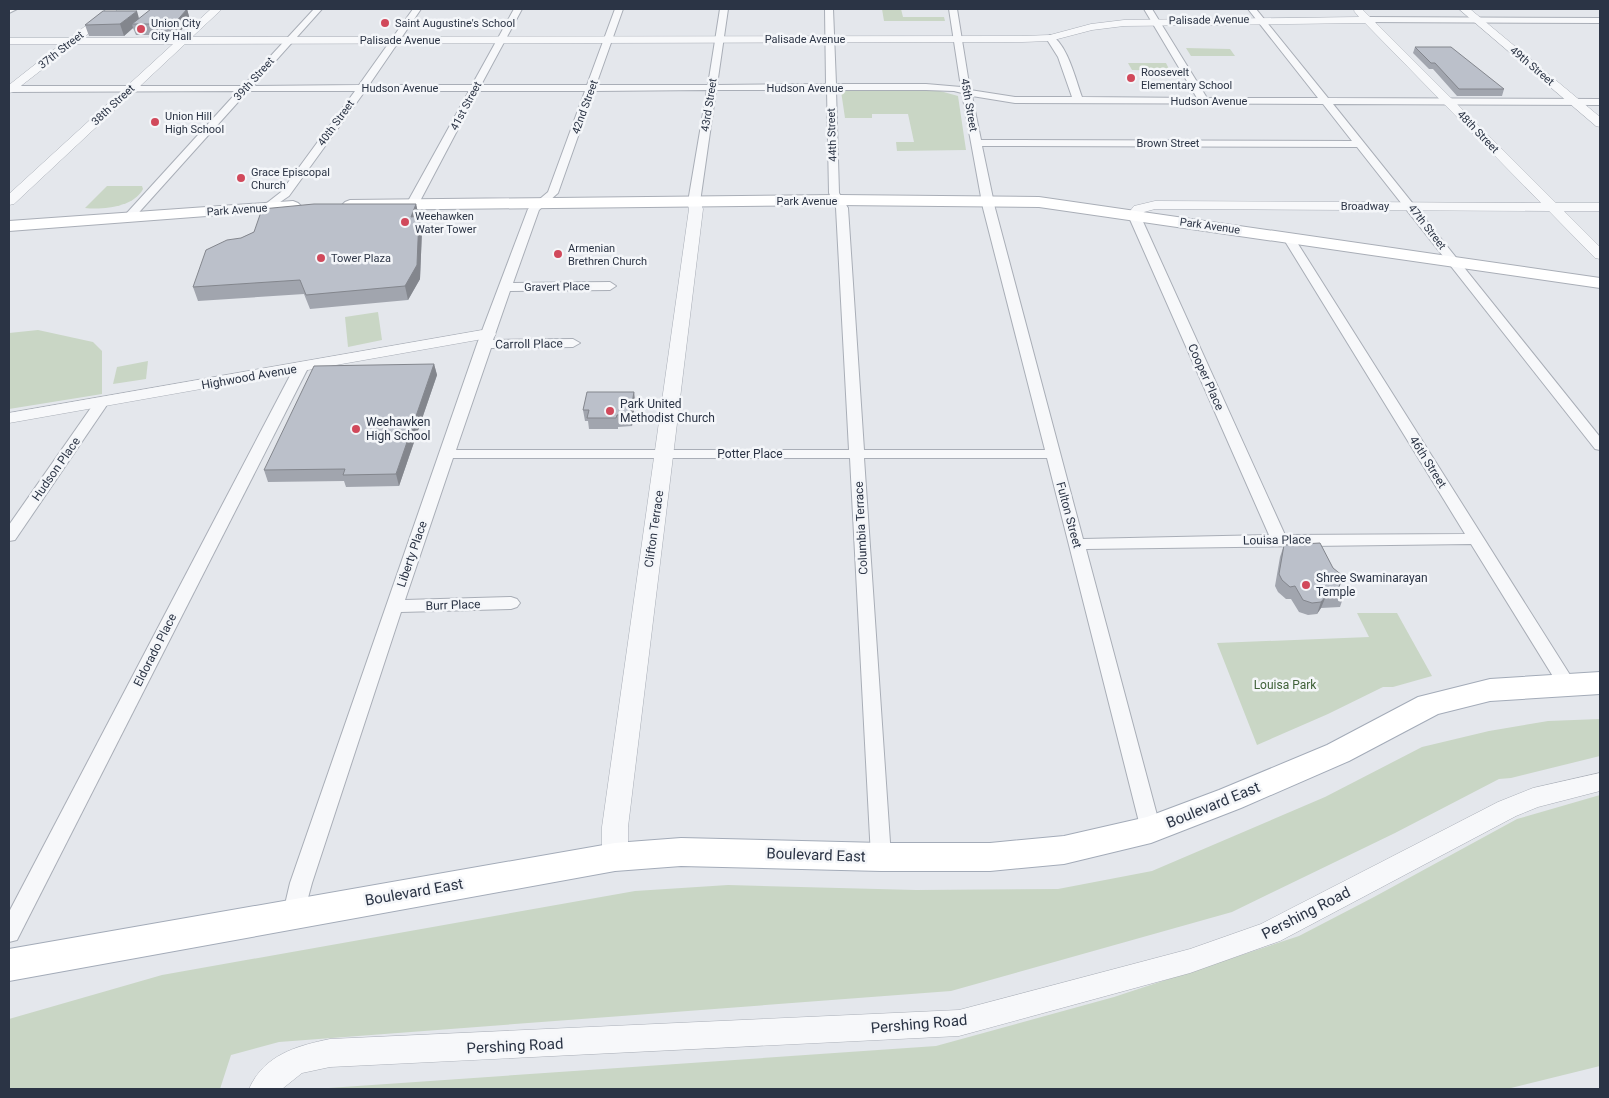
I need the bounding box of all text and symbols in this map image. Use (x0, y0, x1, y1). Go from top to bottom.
street label: Palisade Avenue (1169, 13, 1250, 27)
place label: Union City City Hall (151, 17, 201, 43)
marker: Saint Augustine's School (379, 17, 391, 29)
place label: Saint Augustine's School (395, 17, 515, 30)
marker: Union City City Hall (135, 23, 147, 35)
street label: 37th Street (36, 28, 86, 72)
street label: Palisade Avenue (765, 33, 845, 46)
street label: Palisade Avenue (360, 34, 440, 47)
street label: 49th Street (1507, 44, 1557, 89)
street label: 39th Street (231, 54, 277, 103)
place label: Roosevelt Elementary School (1141, 66, 1232, 92)
marker: Roosevelt Elementary School (1125, 72, 1137, 84)
street label: 43rd Street (698, 77, 720, 133)
street label: 45th Street (958, 77, 980, 133)
street label: 42nd Street (569, 78, 601, 136)
street label: 41st Street (448, 79, 484, 133)
street label: 38th Street (89, 82, 137, 128)
street label: Hudson Avenue (362, 82, 439, 95)
street label: Hudson Avenue (767, 82, 844, 95)
street label: Hudson Avenue (1171, 95, 1248, 108)
street label: 40th Street (315, 97, 357, 149)
street label: 44th Street (825, 108, 839, 162)
street label: 48th Street (1455, 108, 1502, 156)
place label: Union Hill High School (165, 110, 224, 136)
marker: Union Hill High School (149, 116, 161, 128)
street label: Brown Street (1137, 137, 1200, 150)
place label: Grace Episcopal Church (251, 166, 330, 192)
marker: Grace Episcopal Church (235, 172, 247, 184)
street label: Park Avenue (777, 195, 838, 208)
street label: Broadway (1341, 200, 1390, 213)
street label: Park Avenue (206, 201, 268, 219)
street label: 47th Street (1405, 202, 1449, 252)
place label: Weehawken Water Tower (415, 210, 477, 236)
street label: Park Avenue (1179, 215, 1241, 237)
marker: Weehawken Water Tower (399, 216, 411, 228)
place label: Armenian Brethren Church (568, 242, 647, 268)
marker: Armenian Brethren Church (552, 248, 564, 260)
marker: Tower Plaza (315, 252, 327, 264)
place label: Tower Plaza (331, 252, 391, 265)
street label: Gravert Place (524, 280, 590, 294)
street label: Carroll Place (495, 336, 563, 352)
street label: Cooper Place (1185, 342, 1227, 412)
street label: Highwood Avenue (200, 362, 298, 392)
place label: Park United Methodist Church (620, 397, 715, 425)
marker: Park United Methodist Church (604, 405, 616, 417)
place label: Weehawken High School (366, 415, 430, 443)
marker: Weehawken High School (350, 423, 362, 435)
street label: 46th Street (1407, 433, 1450, 491)
street label: Hudson Place (29, 435, 83, 503)
street label: Potter Place (717, 447, 783, 461)
street label: Fulton Street (1053, 480, 1085, 550)
street label: Columbia Terrace (852, 481, 870, 575)
street label: Clifton Terrace (642, 489, 666, 569)
street label: Liberty Place (394, 519, 430, 589)
street label: Louisa Place (1243, 532, 1311, 548)
place label: Shree Swaminarayan Temple (1316, 571, 1428, 599)
marker: Shree Swaminarayan Temple (1300, 579, 1312, 591)
street label: Burr Place (425, 597, 481, 613)
street label: Eldorado Place (131, 611, 179, 689)
park label: Louisa Park (1254, 678, 1317, 692)
street label: Boulevard East (1164, 778, 1263, 832)
street label: Boulevard East (766, 844, 866, 866)
street label: Boulevard East (363, 874, 465, 909)
street label: Pershing Road (1259, 883, 1353, 943)
street label: Pershing Road (870, 1011, 968, 1037)
street label: Pershing Road (466, 1034, 564, 1058)

